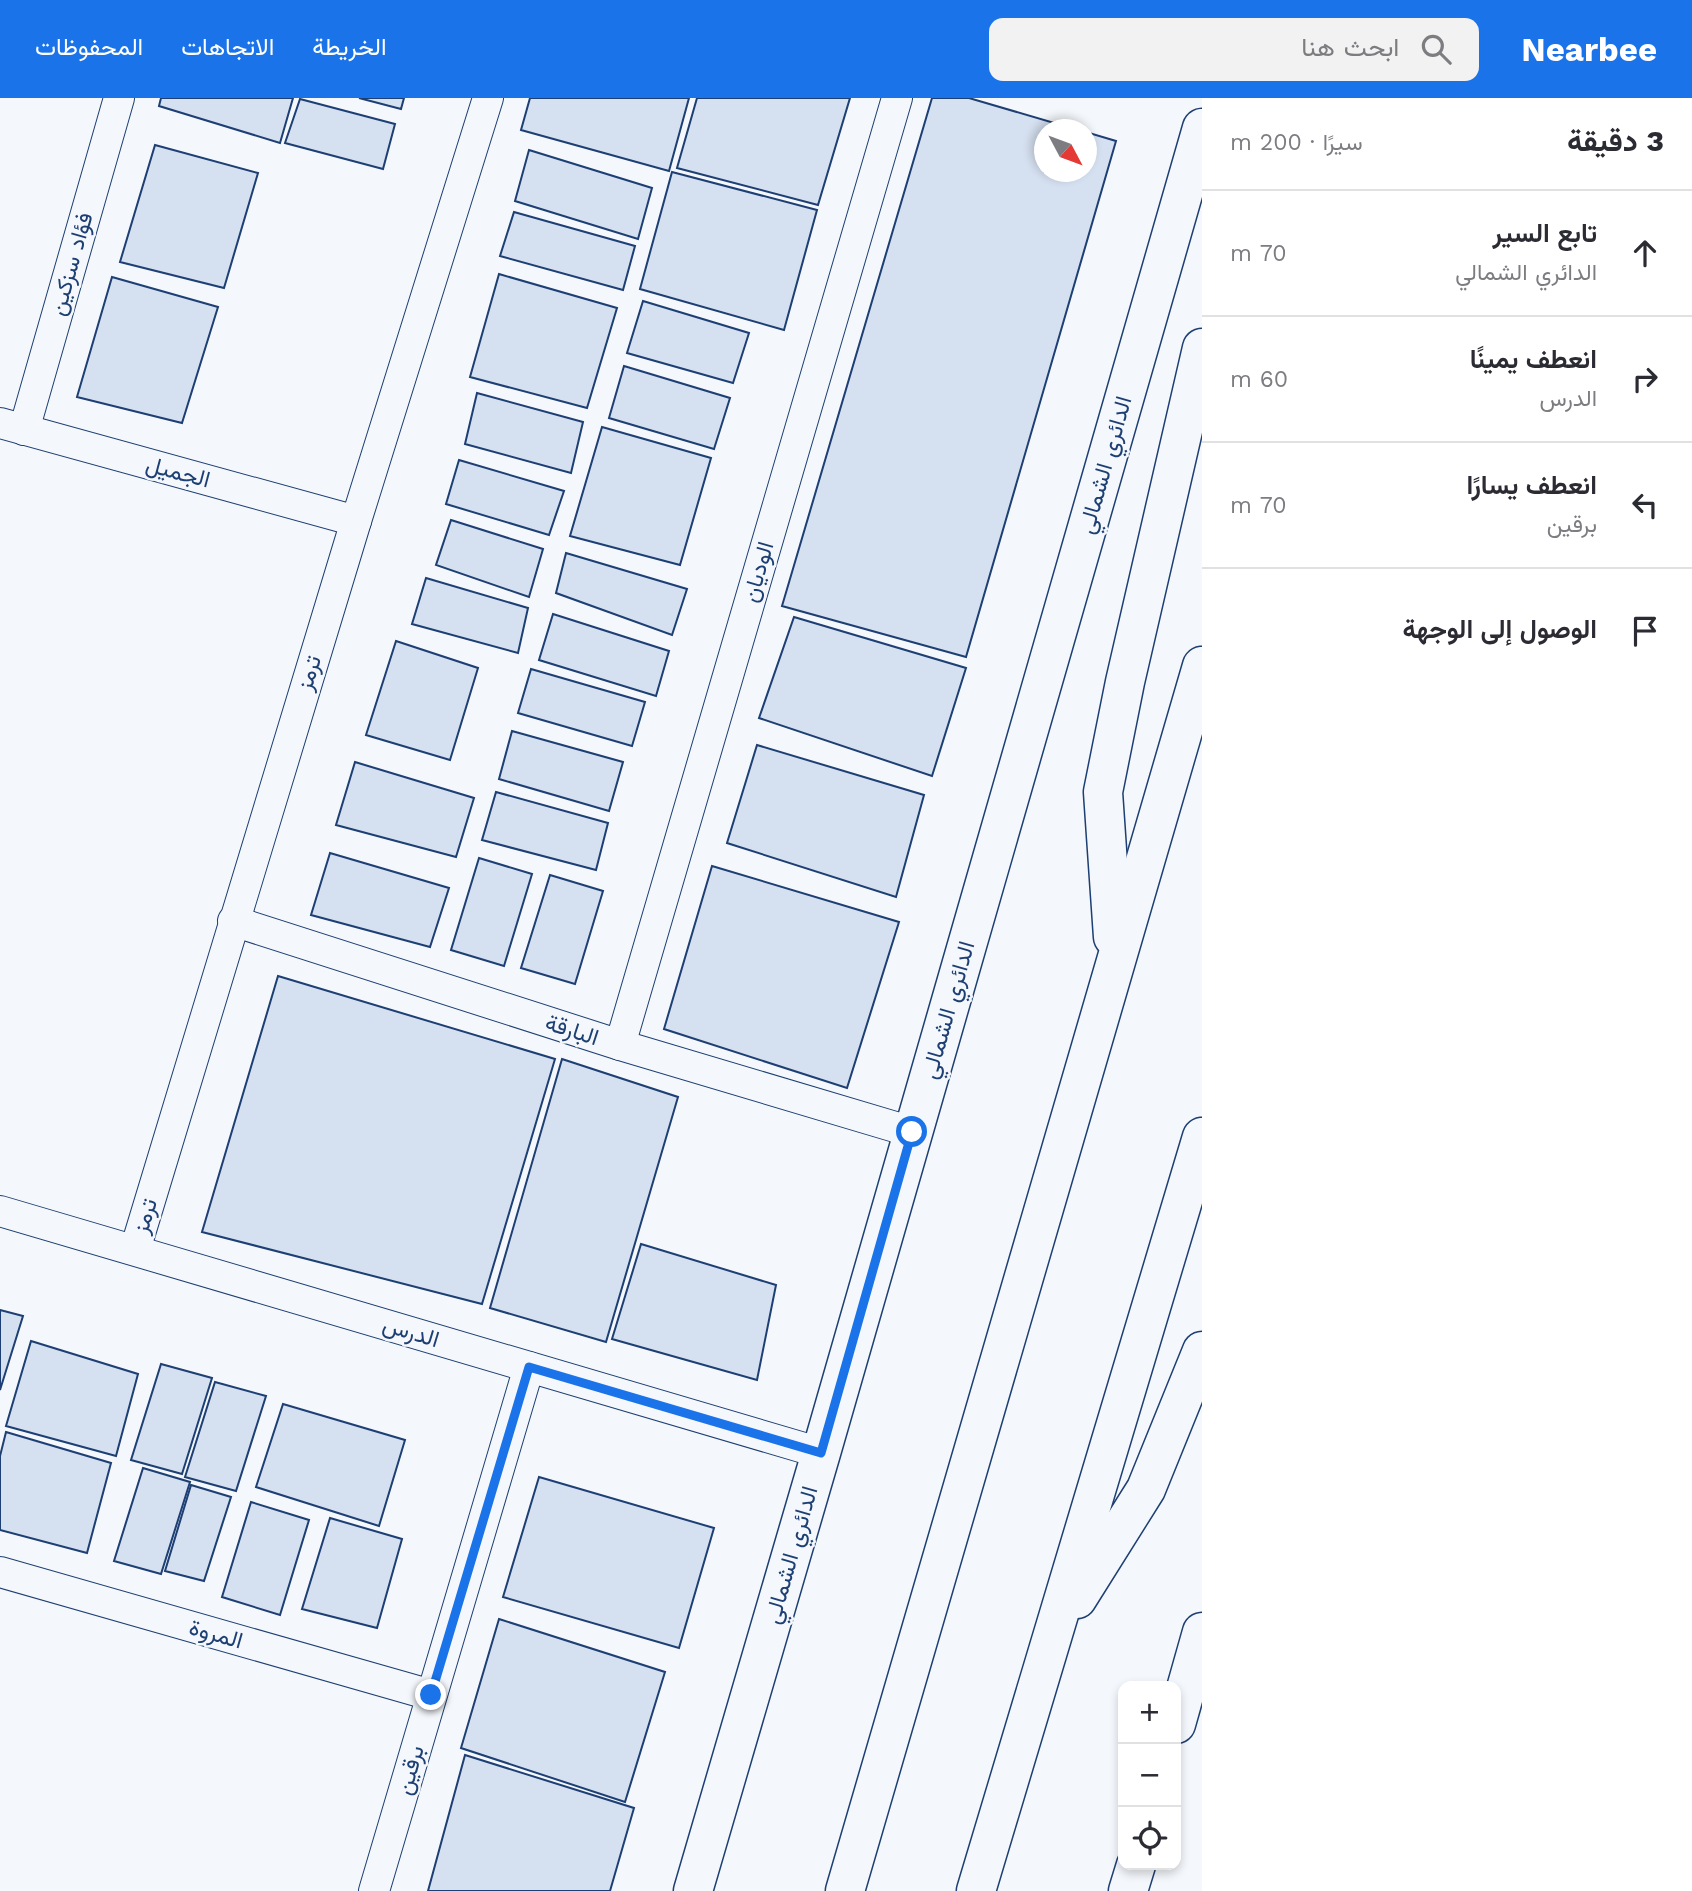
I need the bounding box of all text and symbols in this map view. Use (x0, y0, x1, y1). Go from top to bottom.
search box (989, 18, 1479, 81)
icon: search (1417, 30, 1455, 68)
text: Nearbee (1521, 30, 1657, 69)
text: ابحث هنا (1301, 32, 1399, 62)
text: المحفوظات (35, 33, 143, 61)
text: الاتجاهات (181, 33, 274, 61)
text: الخريطة (312, 33, 387, 61)
north arrow (1034, 119, 1097, 182)
text: 3 دقيقة (1567, 123, 1664, 158)
text: سيرًا · 200 m (1230, 129, 1363, 156)
street label: فؤاد سزكين (43, 209, 100, 319)
text: تابع السير (1493, 218, 1597, 248)
icon: ahead (1626, 234, 1664, 272)
text: 70 m (1230, 240, 1287, 267)
text: الدائري الشمالي (1455, 259, 1597, 286)
text: انعطف يمينًا (1470, 344, 1597, 374)
icon: right (1626, 360, 1664, 398)
text: 60 m (1230, 366, 1288, 393)
text: الدرس (1540, 385, 1597, 412)
street label: الدائري الشمالي (1072, 393, 1142, 538)
street label: الجميل (143, 450, 213, 494)
text: انعطف يسارًا (1467, 470, 1597, 500)
icon: left (1626, 486, 1664, 524)
text: 70 m (1230, 492, 1287, 519)
text: برقين (1547, 511, 1597, 538)
street label: الوديان (736, 539, 780, 606)
icon: arrive (1626, 612, 1664, 650)
text: الوصول إلى الوجهة (1402, 614, 1597, 644)
street label: ترمز (291, 652, 328, 695)
street label: الدائري الشمالي (915, 938, 985, 1083)
street label: البارقة (542, 1009, 602, 1052)
route start (896, 1116, 927, 1147)
street label: ترمز (127, 1195, 164, 1238)
street label: الدرس (379, 1311, 442, 1354)
street label: الدائري الشمالي (758, 1483, 828, 1628)
street label: المروة (186, 1613, 246, 1655)
route end (415, 1679, 446, 1710)
map controls (1118, 1681, 1181, 1870)
button: + (1118, 1681, 1181, 1744)
street label: برقين (390, 1742, 431, 1798)
button: − (1118, 1744, 1181, 1807)
button: locate (1118, 1807, 1181, 1870)

